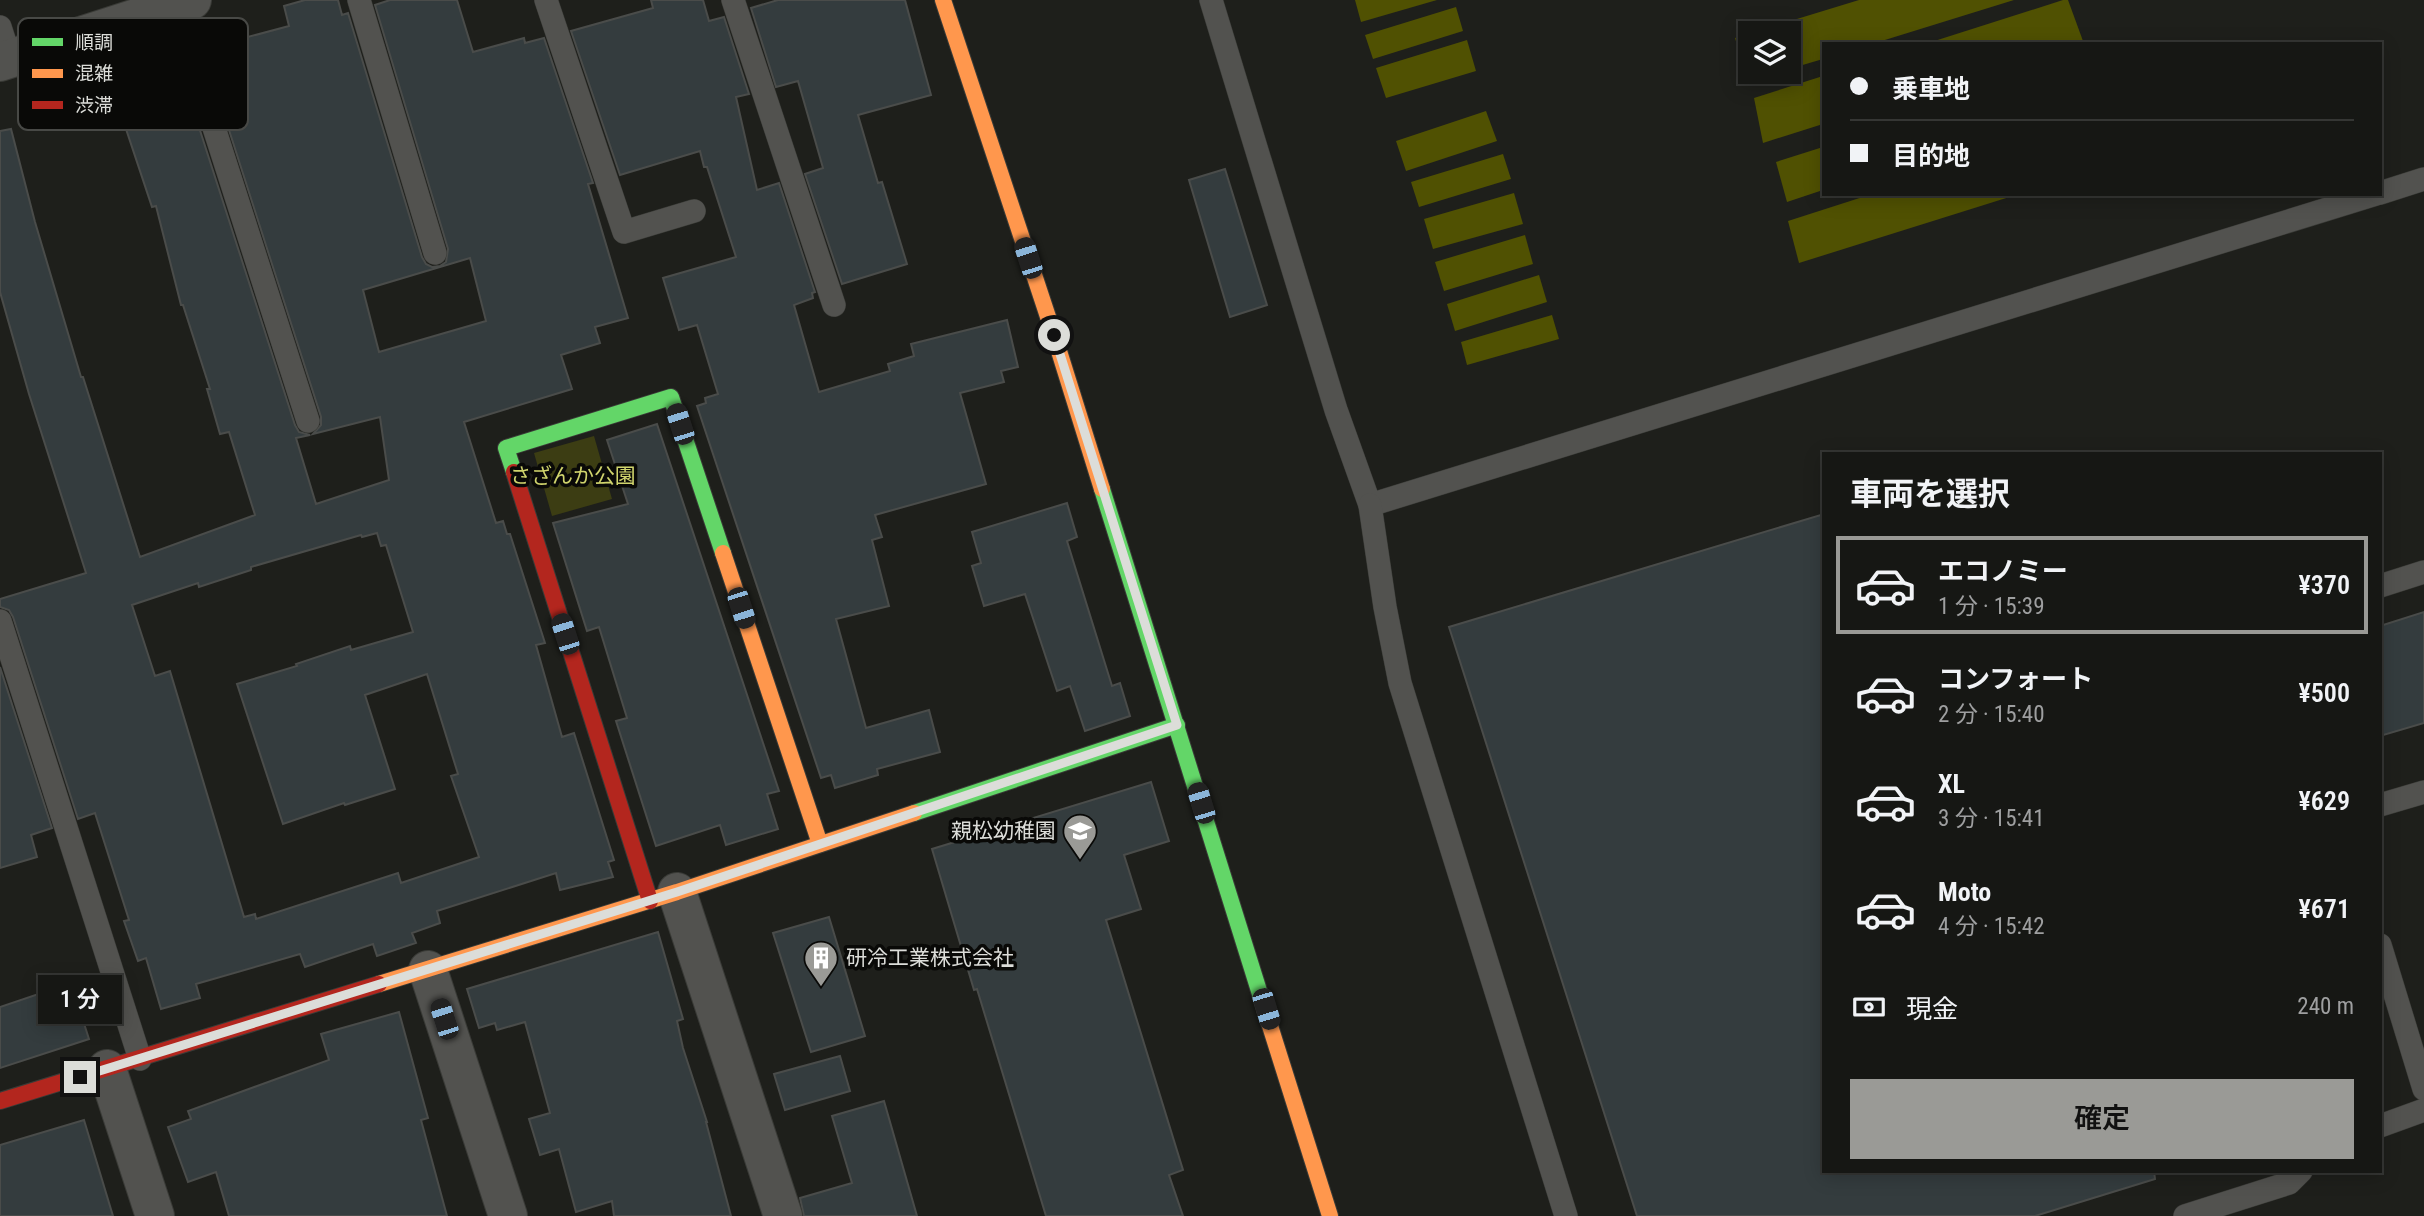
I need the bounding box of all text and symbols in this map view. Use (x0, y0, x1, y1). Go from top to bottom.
legend (18, 18, 248, 130)
map controls (1738, 21, 1801, 84)
button: layers (1738, 21, 1801, 84)
text: 順調 (75, 31, 113, 54)
text: 混雑 (75, 62, 113, 85)
text: 乗車地 (1892, 74, 1970, 104)
text: 渋滞 (75, 94, 113, 117)
text: 目的地 (1892, 141, 1970, 171)
car (1012, 235, 1045, 281)
route start (1038, 319, 1070, 351)
car (664, 401, 697, 447)
park label: さざんか公園 (510, 464, 636, 488)
text: 車両を選択 (1850, 475, 2010, 513)
icon: car (1854, 554, 1917, 617)
text: エコノミー (1938, 556, 2068, 586)
text: ¥370 (2298, 570, 2350, 600)
car (725, 585, 758, 631)
text: 1 分 · 15:39 (1938, 593, 2045, 620)
car (549, 611, 582, 657)
icon: car (1854, 662, 1917, 725)
text: コンフォート (1938, 664, 2093, 694)
text: ¥500 (2298, 678, 2350, 708)
text: 2 分 · 15:40 (1938, 701, 2045, 728)
text: XL (1938, 769, 1965, 799)
icon: car (1854, 770, 1917, 833)
car (1185, 780, 1218, 826)
text: ¥629 (2298, 786, 2350, 816)
text: 3 分 · 15:41 (1938, 805, 2045, 832)
school or university icon: 親松幼稚園 (1061, 812, 1099, 861)
place label: 親松幼稚園 (951, 819, 1056, 843)
text: Moto (1938, 877, 1991, 907)
icon: car (1854, 878, 1917, 941)
text: ¥671 (2298, 894, 2350, 924)
text: 4 分 · 15:42 (1938, 913, 2045, 940)
building icon: 研冷工業株式会社 (802, 939, 840, 988)
place label: 研冷工業株式会社 (846, 946, 1014, 970)
callout: 1 分 (38, 976, 122, 1024)
text: 1 分 (60, 986, 100, 1013)
car (1250, 986, 1283, 1032)
icon: cash (1850, 988, 1888, 1026)
text: 240 m (2297, 993, 2354, 1020)
text: 現金 (1906, 994, 1958, 1024)
car (428, 996, 461, 1042)
route end (64, 1061, 96, 1093)
button: 確定 (1850, 1079, 2354, 1159)

